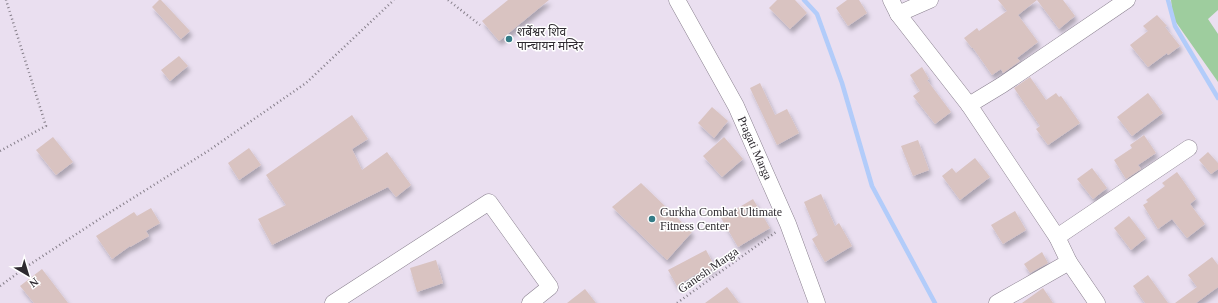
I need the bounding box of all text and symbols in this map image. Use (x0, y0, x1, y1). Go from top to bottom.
place label: शर्बेश्वर शिव पान्चायन मन्दिर (517, 24, 584, 53)
marker: शर्बेश्वर शिव पान्चायन मन्दिर (504, 34, 514, 44)
street label: Pragati Marga (735, 114, 776, 183)
place label: Gurkha Combat Ultimate Fitness Center (660, 205, 782, 233)
marker: Gurkha Combat Ultimate Fitness Center (647, 214, 657, 224)
street label: Ganesh Marga (675, 244, 741, 296)
north arrow (8, 255, 48, 295)
text: N (27, 276, 41, 290)

